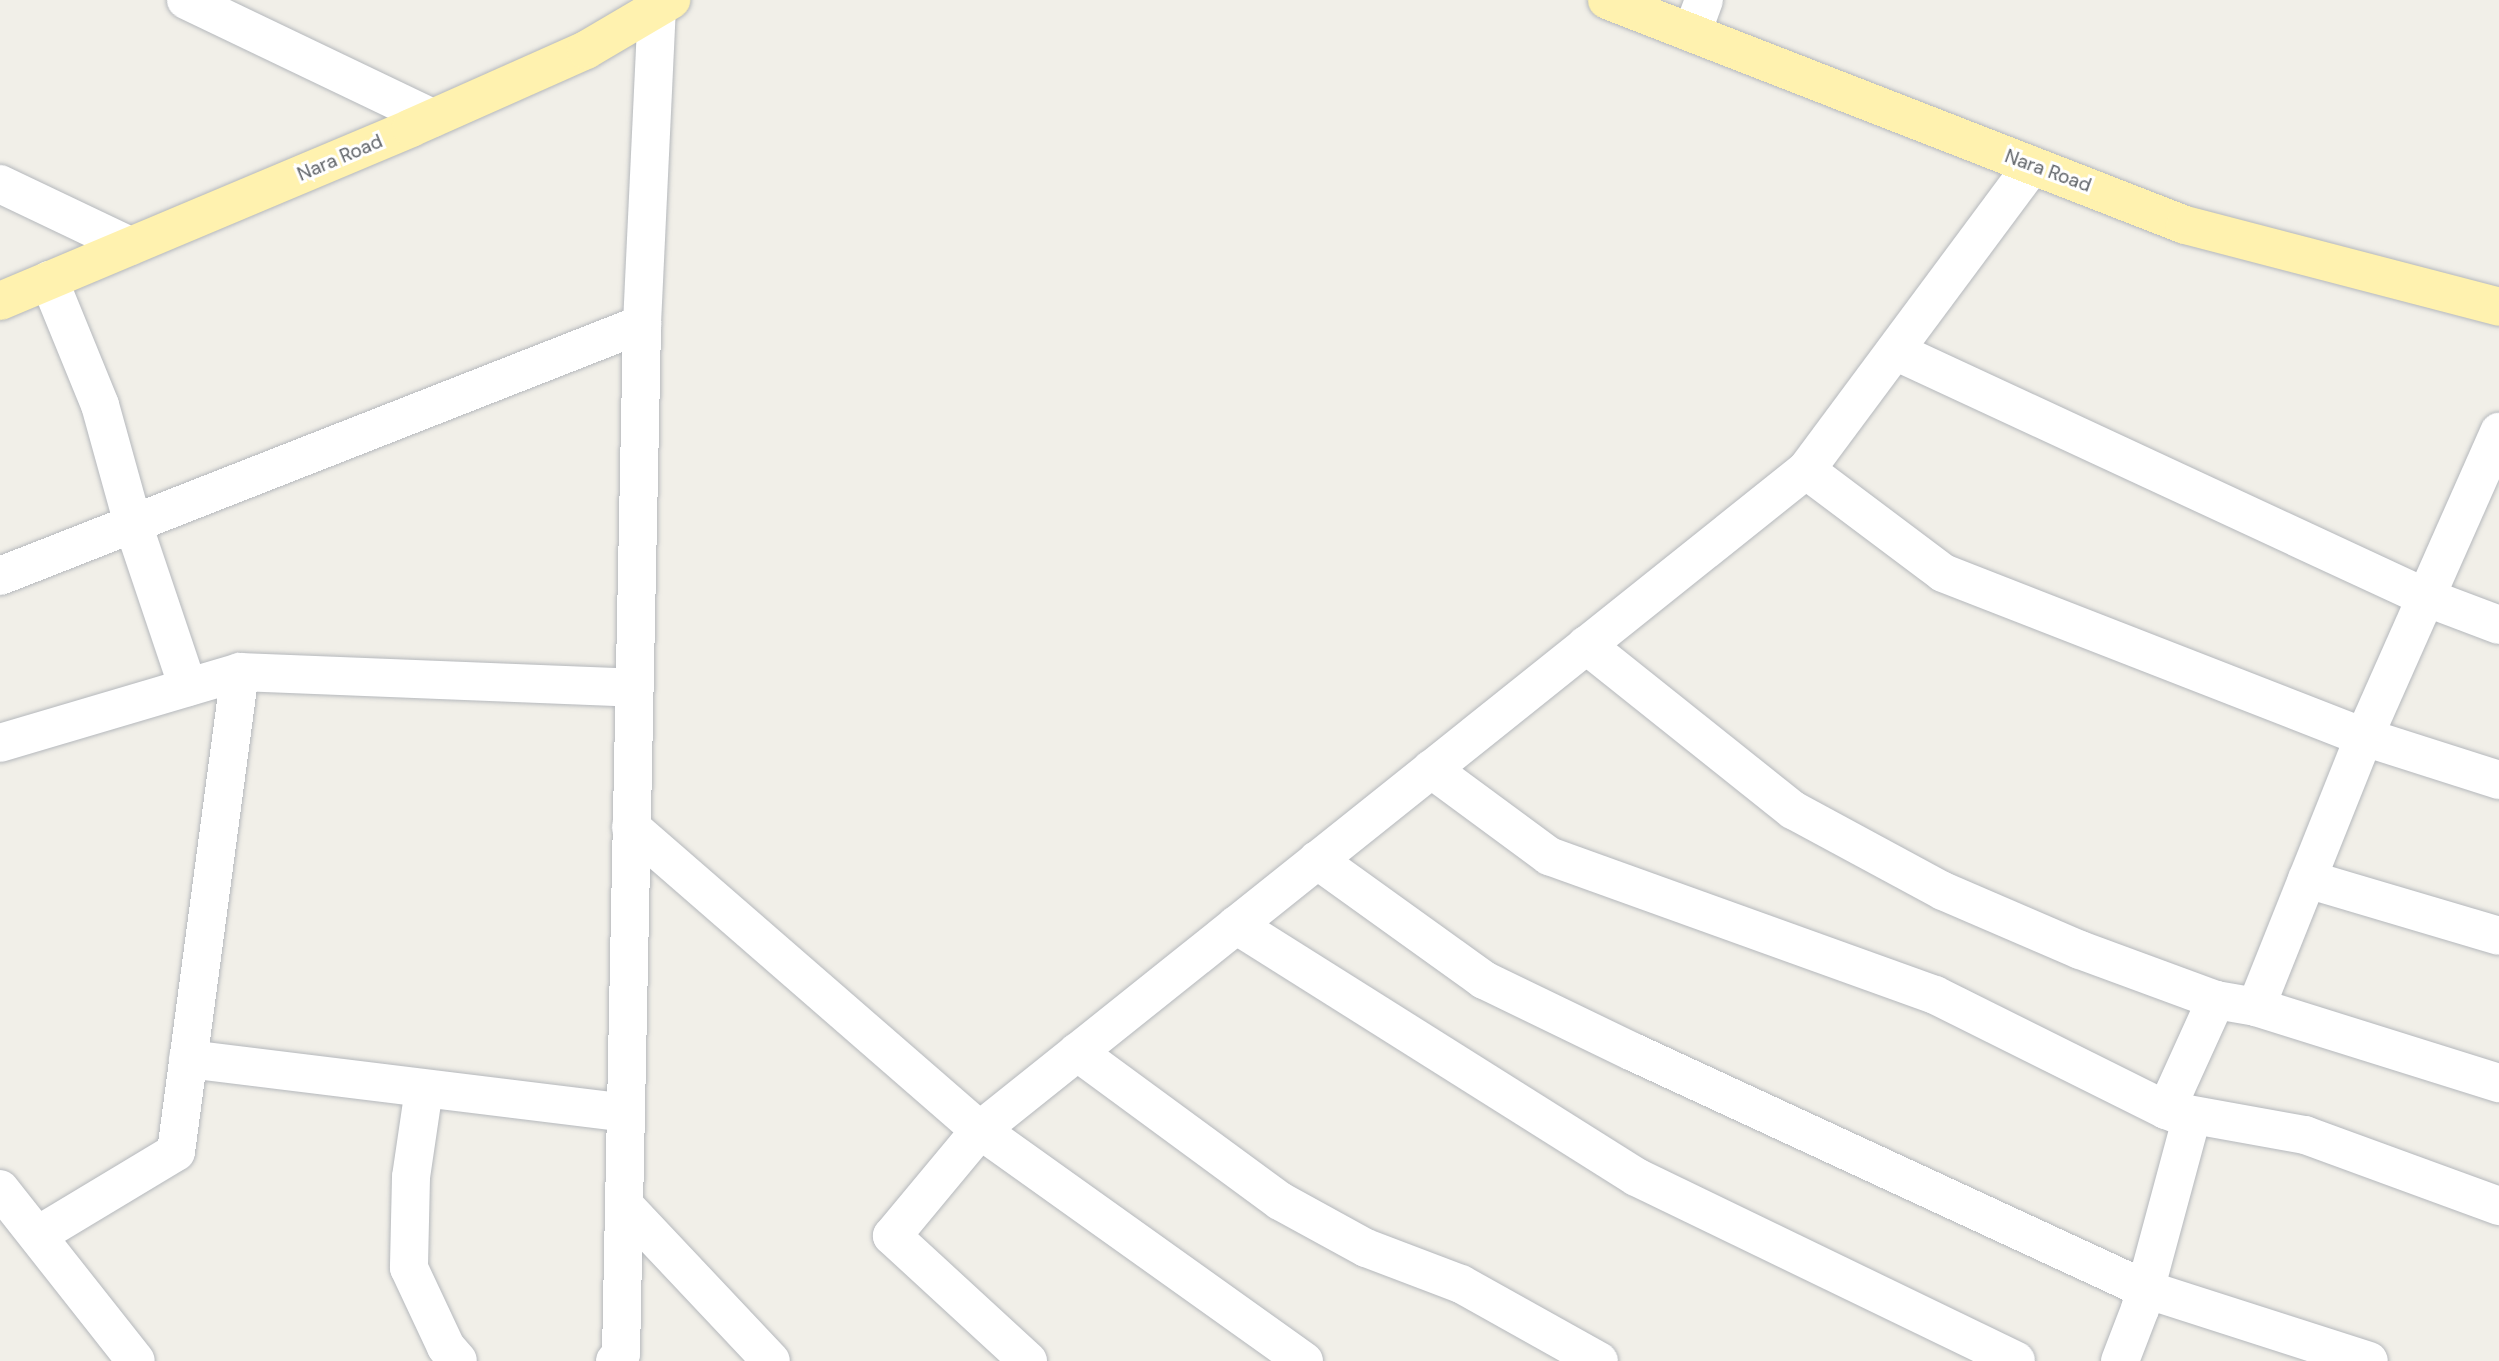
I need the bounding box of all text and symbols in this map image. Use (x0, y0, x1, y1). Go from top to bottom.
street label: Nara Road (294, 130, 386, 186)
street label: Nara Road (2002, 145, 2094, 197)

